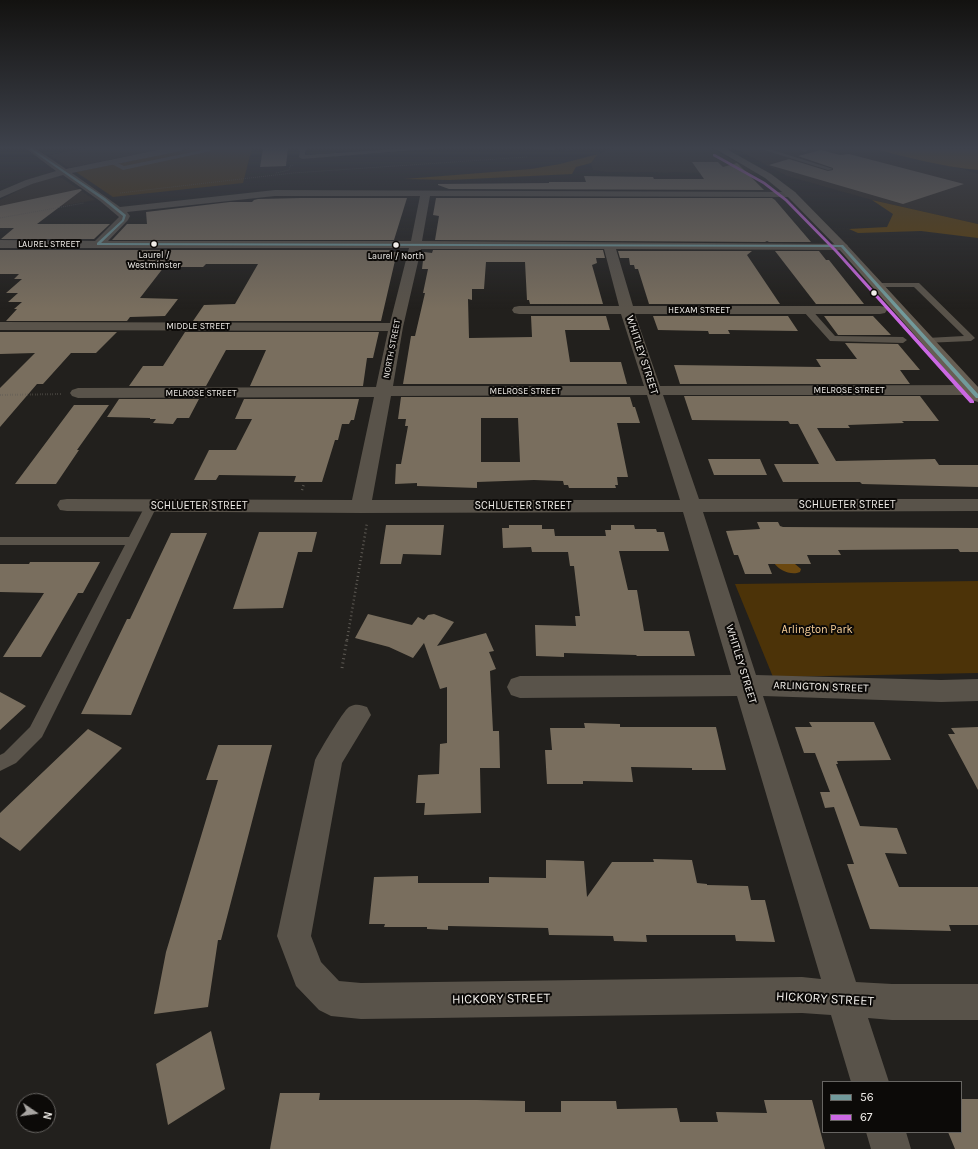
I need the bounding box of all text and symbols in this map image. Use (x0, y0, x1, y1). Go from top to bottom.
street label: LAUREL STREET (18, 239, 80, 249)
marker: Laurel / Westminster (149, 239, 159, 249)
marker: Laurel / North (391, 240, 401, 250)
place label: Laurel / Westminster (127, 250, 181, 271)
place label: Laurel / North (368, 251, 424, 261)
unlabelled marker (869, 288, 879, 298)
street label: HEXAM STREET (668, 305, 730, 315)
street label: WHITLEY STREET (623, 314, 661, 396)
street label: NORTH STREET (381, 318, 403, 380)
street label: MIDDLE STREET (166, 321, 230, 331)
street label: MELROSE STREET (814, 385, 884, 395)
street label: MELROSE STREET (490, 386, 560, 396)
street label: MELROSE STREET (166, 388, 236, 398)
street label: SCHLUETER STREET (798, 498, 896, 512)
street label: SCHLUETER STREET (150, 499, 248, 513)
street label: SCHLUETER STREET (474, 499, 572, 513)
street label: WHITLEY STREET (723, 623, 759, 705)
park label: Arlington Park (781, 623, 853, 637)
street label: ARLINGTON STREET (773, 679, 869, 695)
street label: HICKORY STREET (776, 989, 874, 1009)
street label: HICKORY STREET (452, 990, 550, 1008)
legend (822, 1081, 962, 1133)
text: 56 (860, 1090, 874, 1104)
north arrow (16, 1093, 56, 1133)
text: N (40, 1110, 54, 1121)
text: 67 (860, 1110, 873, 1124)

